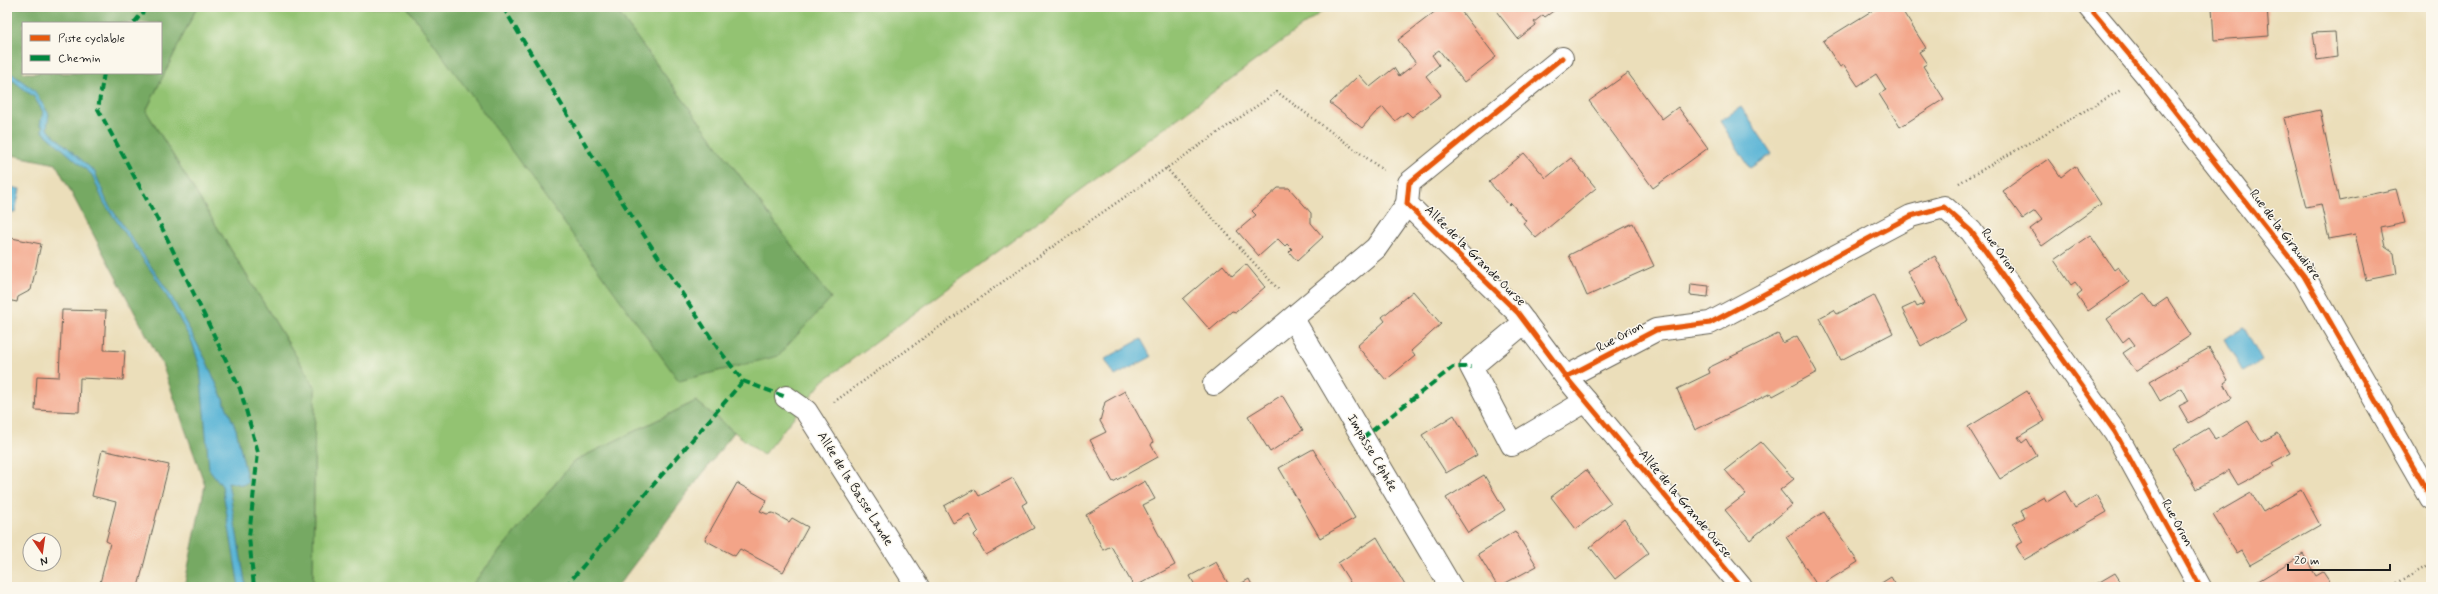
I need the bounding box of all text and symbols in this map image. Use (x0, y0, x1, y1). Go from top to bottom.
legend (22, 22, 162, 74)
text: Piste cyclable (58, 31, 125, 47)
text: Chemin (58, 51, 101, 67)
street label: Rue de la Giraudière (2245, 186, 2325, 284)
street label: Allée de la Grande Ourse (1421, 202, 1529, 310)
street label: Rue Orion (1977, 225, 2021, 277)
street label: Rue Orion (1593, 317, 1647, 357)
street label: Impasse Céphée (1343, 411, 1401, 495)
street label: Allée de la Basse Lande (813, 429, 897, 549)
street label: Allée de la Grande Ourse (1635, 446, 1735, 562)
street label: Rue Orion (2157, 496, 2197, 550)
north arrow (22, 532, 62, 572)
scale bar (2288, 546, 2390, 572)
text: N (39, 553, 49, 568)
text: 20 m (2294, 553, 2320, 569)

